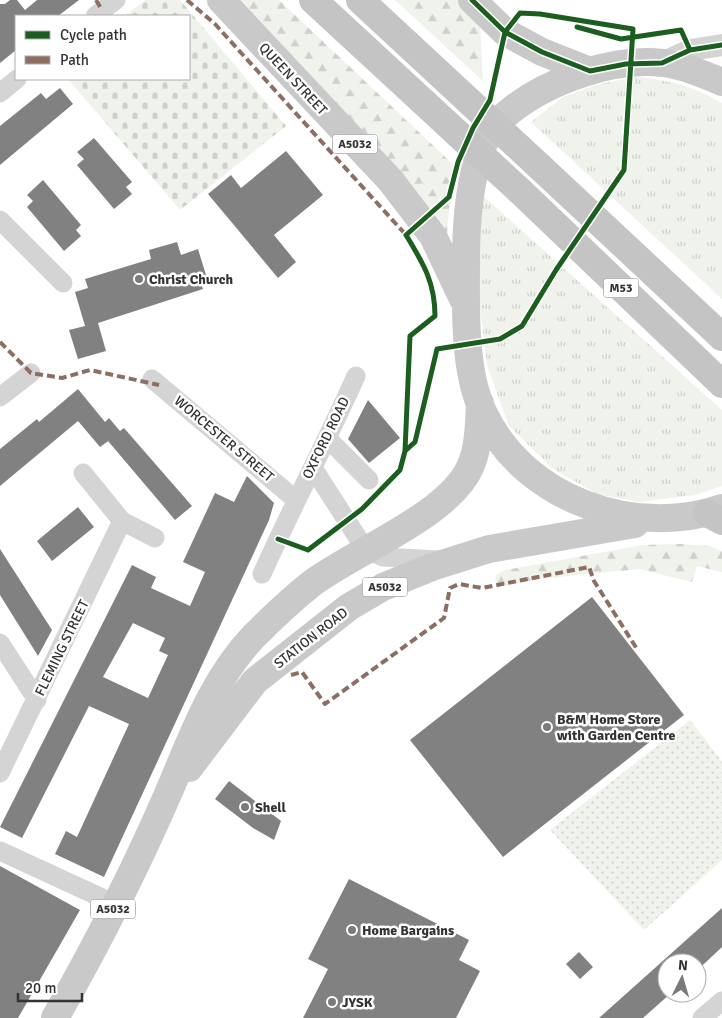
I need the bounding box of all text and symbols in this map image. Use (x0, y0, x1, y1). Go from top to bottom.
legend (15, 15, 190, 80)
text: Cycle path (60, 26, 127, 44)
street label: QUEEN STREET (255, 39, 331, 119)
text: Path (60, 51, 89, 69)
road number: A5032 (332, 134, 378, 154)
place label: Christ Church (149, 271, 233, 288)
marker: Christ Church (133, 273, 145, 285)
road number: M53 (604, 278, 638, 298)
street label: WORCESTER STREET (171, 392, 277, 486)
street label: OXFORD ROAD (299, 394, 353, 482)
road number: A5032 (362, 578, 408, 596)
street label: FLEMING STREET (31, 597, 93, 699)
street label: STATION ROAD (271, 604, 351, 672)
place label: B&M Home Store with Garden Centre (557, 711, 675, 744)
marker: B&M Home Store with Garden Centre (541, 721, 553, 733)
place label: Shell (255, 799, 287, 816)
marker: Shell (239, 801, 251, 813)
road number: A5032 (90, 900, 136, 919)
place label: Home Bargains (362, 922, 454, 939)
marker: Home Bargains (346, 924, 358, 936)
north arrow (657, 953, 707, 1003)
text: N (677, 957, 689, 974)
scale bar (18, 970, 81, 1002)
text: 20 m (25, 979, 56, 997)
place label: JYSK (342, 994, 373, 1011)
marker: JYSK (326, 996, 338, 1008)

